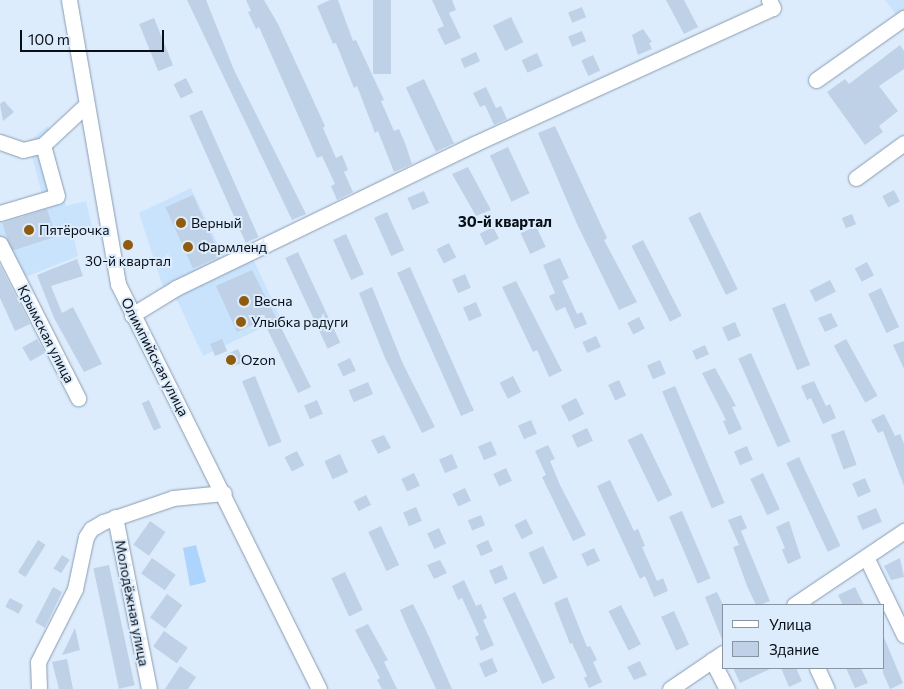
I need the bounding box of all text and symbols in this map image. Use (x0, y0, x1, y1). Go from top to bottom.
scale bar (22, 20, 166, 52)
text: 100 m (28, 30, 70, 48)
district label: 30-й квартал (458, 213, 552, 231)
place label: Верный (191, 215, 242, 231)
marker: Верный (175, 217, 187, 229)
place label: Пятёрочка (39, 222, 109, 238)
marker: Пятёрочка (23, 224, 35, 236)
marker: 30-й квартал (122, 239, 134, 251)
place label: Фармленд (198, 239, 267, 255)
marker: Фармленд (182, 241, 194, 253)
place label: 30-й квартал (85, 253, 171, 269)
street label: Крымская улица (14, 282, 78, 386)
place label: Весна (254, 293, 293, 309)
street label: Олимпийская улица (118, 295, 192, 419)
marker: Весна (238, 295, 250, 307)
place label: Улыбка радуги (251, 314, 348, 330)
marker: Улыбка радуги (235, 316, 247, 328)
place label: Ozon (241, 352, 276, 368)
marker: Ozon (225, 354, 237, 366)
street label: Молодёжная улица (112, 538, 152, 668)
legend (722, 604, 884, 669)
text: Улица (769, 615, 811, 633)
text: Здание (769, 640, 819, 658)

